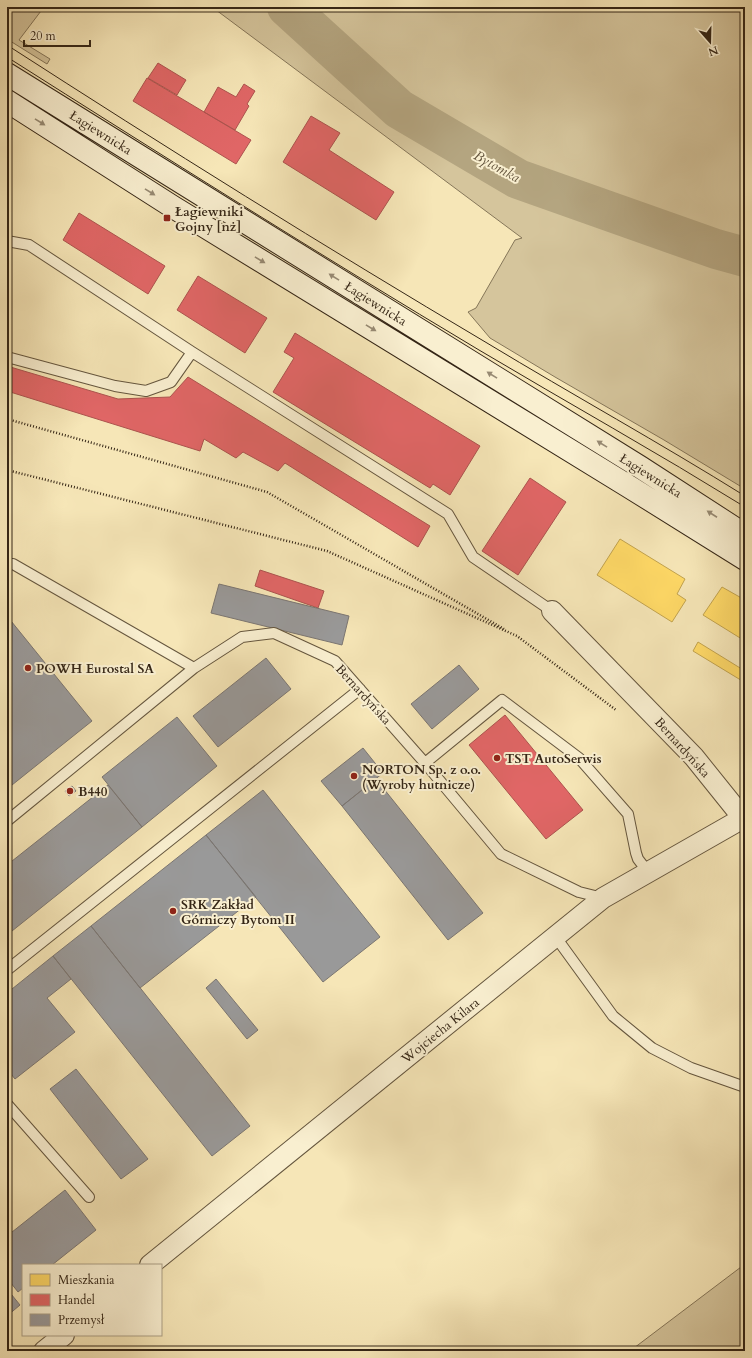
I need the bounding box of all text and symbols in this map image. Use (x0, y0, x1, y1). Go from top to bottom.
scale bar (24, 22, 90, 48)
north arrow (690, 22, 730, 62)
text: 20 m (30, 28, 57, 44)
text: N (706, 42, 720, 60)
street label: Łagiewnicka (66, 107, 135, 159)
one-way arrow (35, 118, 45, 126)
water label: Bytomka (470, 146, 523, 187)
one-way arrow (144, 188, 156, 195)
place label: Łagiewniki Gojny [nż] (175, 203, 243, 236)
marker: Łagiewniki Gojny [nż] (162, 213, 172, 223)
one-way arrow (255, 256, 265, 264)
one-way arrow (329, 273, 339, 281)
street label: Łagiewnicka (341, 278, 410, 330)
one-way arrow (366, 324, 376, 332)
one-way arrow (486, 372, 498, 379)
one-way arrow (597, 440, 608, 448)
street label: Łagiewnicka (616, 450, 685, 502)
one-way arrow (707, 510, 717, 518)
place label: POWH Eurostal SA (36, 660, 154, 678)
street label: Bernardyńska (331, 661, 395, 729)
marker: POWH Eurostal SA (23, 663, 33, 673)
street label: Bernardyńska (650, 714, 714, 782)
place label: TST AutoSerwis (505, 750, 602, 768)
marker: TST AutoSerwis (492, 753, 502, 763)
place label: NORTON Sp. z o.o. (Wyroby hutnicze) (362, 761, 481, 794)
marker: NORTON Sp. z o.o. (Wyroby hutnicze) (349, 771, 359, 781)
place label: B440 (78, 783, 108, 801)
marker: B440 (65, 786, 75, 796)
place label: SRK Zakład Górniczy Bytom II (181, 896, 295, 929)
marker: SRK Zakład Górniczy Bytom II (168, 906, 178, 916)
street label: Wojciecha Kilara (397, 994, 484, 1068)
legend (22, 1264, 162, 1336)
text: Mieszkania (58, 1272, 115, 1288)
text: Handel (58, 1292, 95, 1308)
text: Przemysł (58, 1312, 105, 1328)

